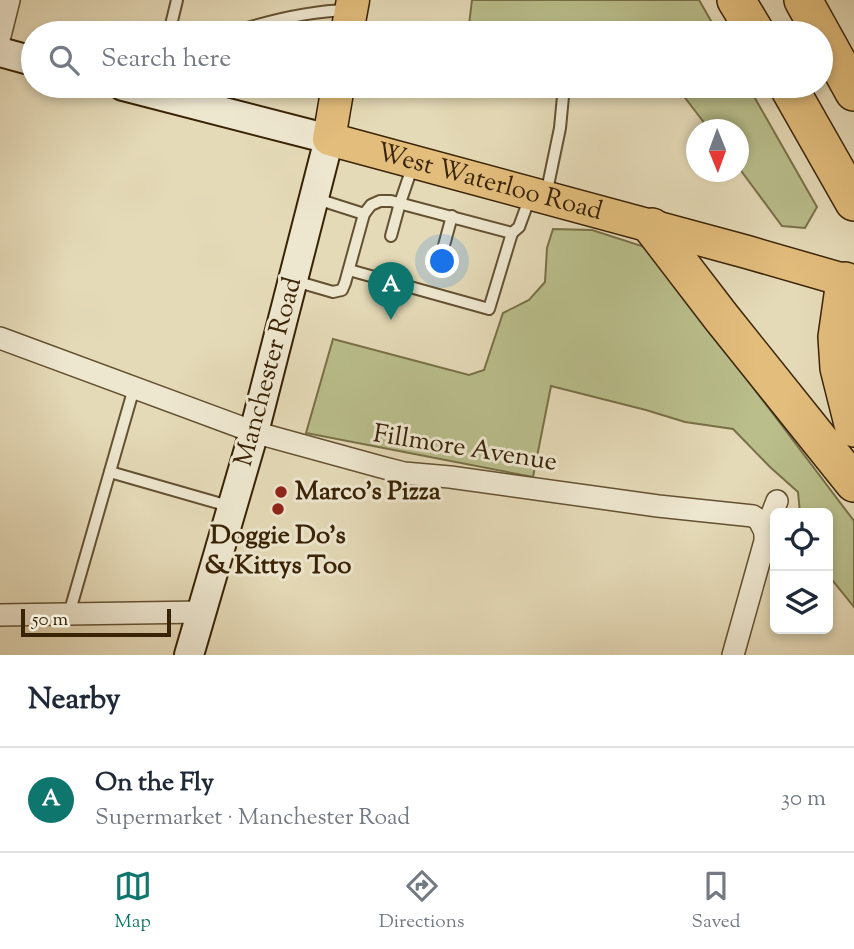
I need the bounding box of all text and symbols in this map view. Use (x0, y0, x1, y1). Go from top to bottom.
search box (21, 21, 833, 98)
icon: search (45, 41, 83, 79)
text: Search here (101, 41, 231, 78)
north arrow (686, 119, 749, 182)
street label: West Waterloo Road (372, 134, 607, 231)
your location (425, 244, 459, 278)
pin: A (368, 262, 414, 320)
street label: Manchester Road (226, 273, 312, 471)
street label: Fillmore Avenue (370, 416, 560, 482)
place label: Marco's Pizza (295, 474, 441, 511)
marker: Marco's Pizza (273, 484, 289, 500)
marker: Doggie Do's & Kittys Too (270, 501, 286, 517)
map controls (770, 508, 833, 634)
button: locate (770, 508, 833, 571)
place label: Doggie Do's & Kittys Too (204, 518, 352, 585)
button: layers (770, 571, 833, 634)
scale bar (21, 606, 172, 638)
text: 50 m (32, 607, 68, 634)
text: Nearby (28, 679, 120, 722)
text: On the Fly (95, 765, 214, 802)
text: A (42, 783, 60, 816)
text: 30 m (781, 783, 826, 816)
text: Supermarket · Manchester Road (95, 802, 410, 835)
tab: Map (114, 867, 152, 936)
tab: Directions (379, 867, 464, 936)
tab: Saved (692, 867, 740, 936)

